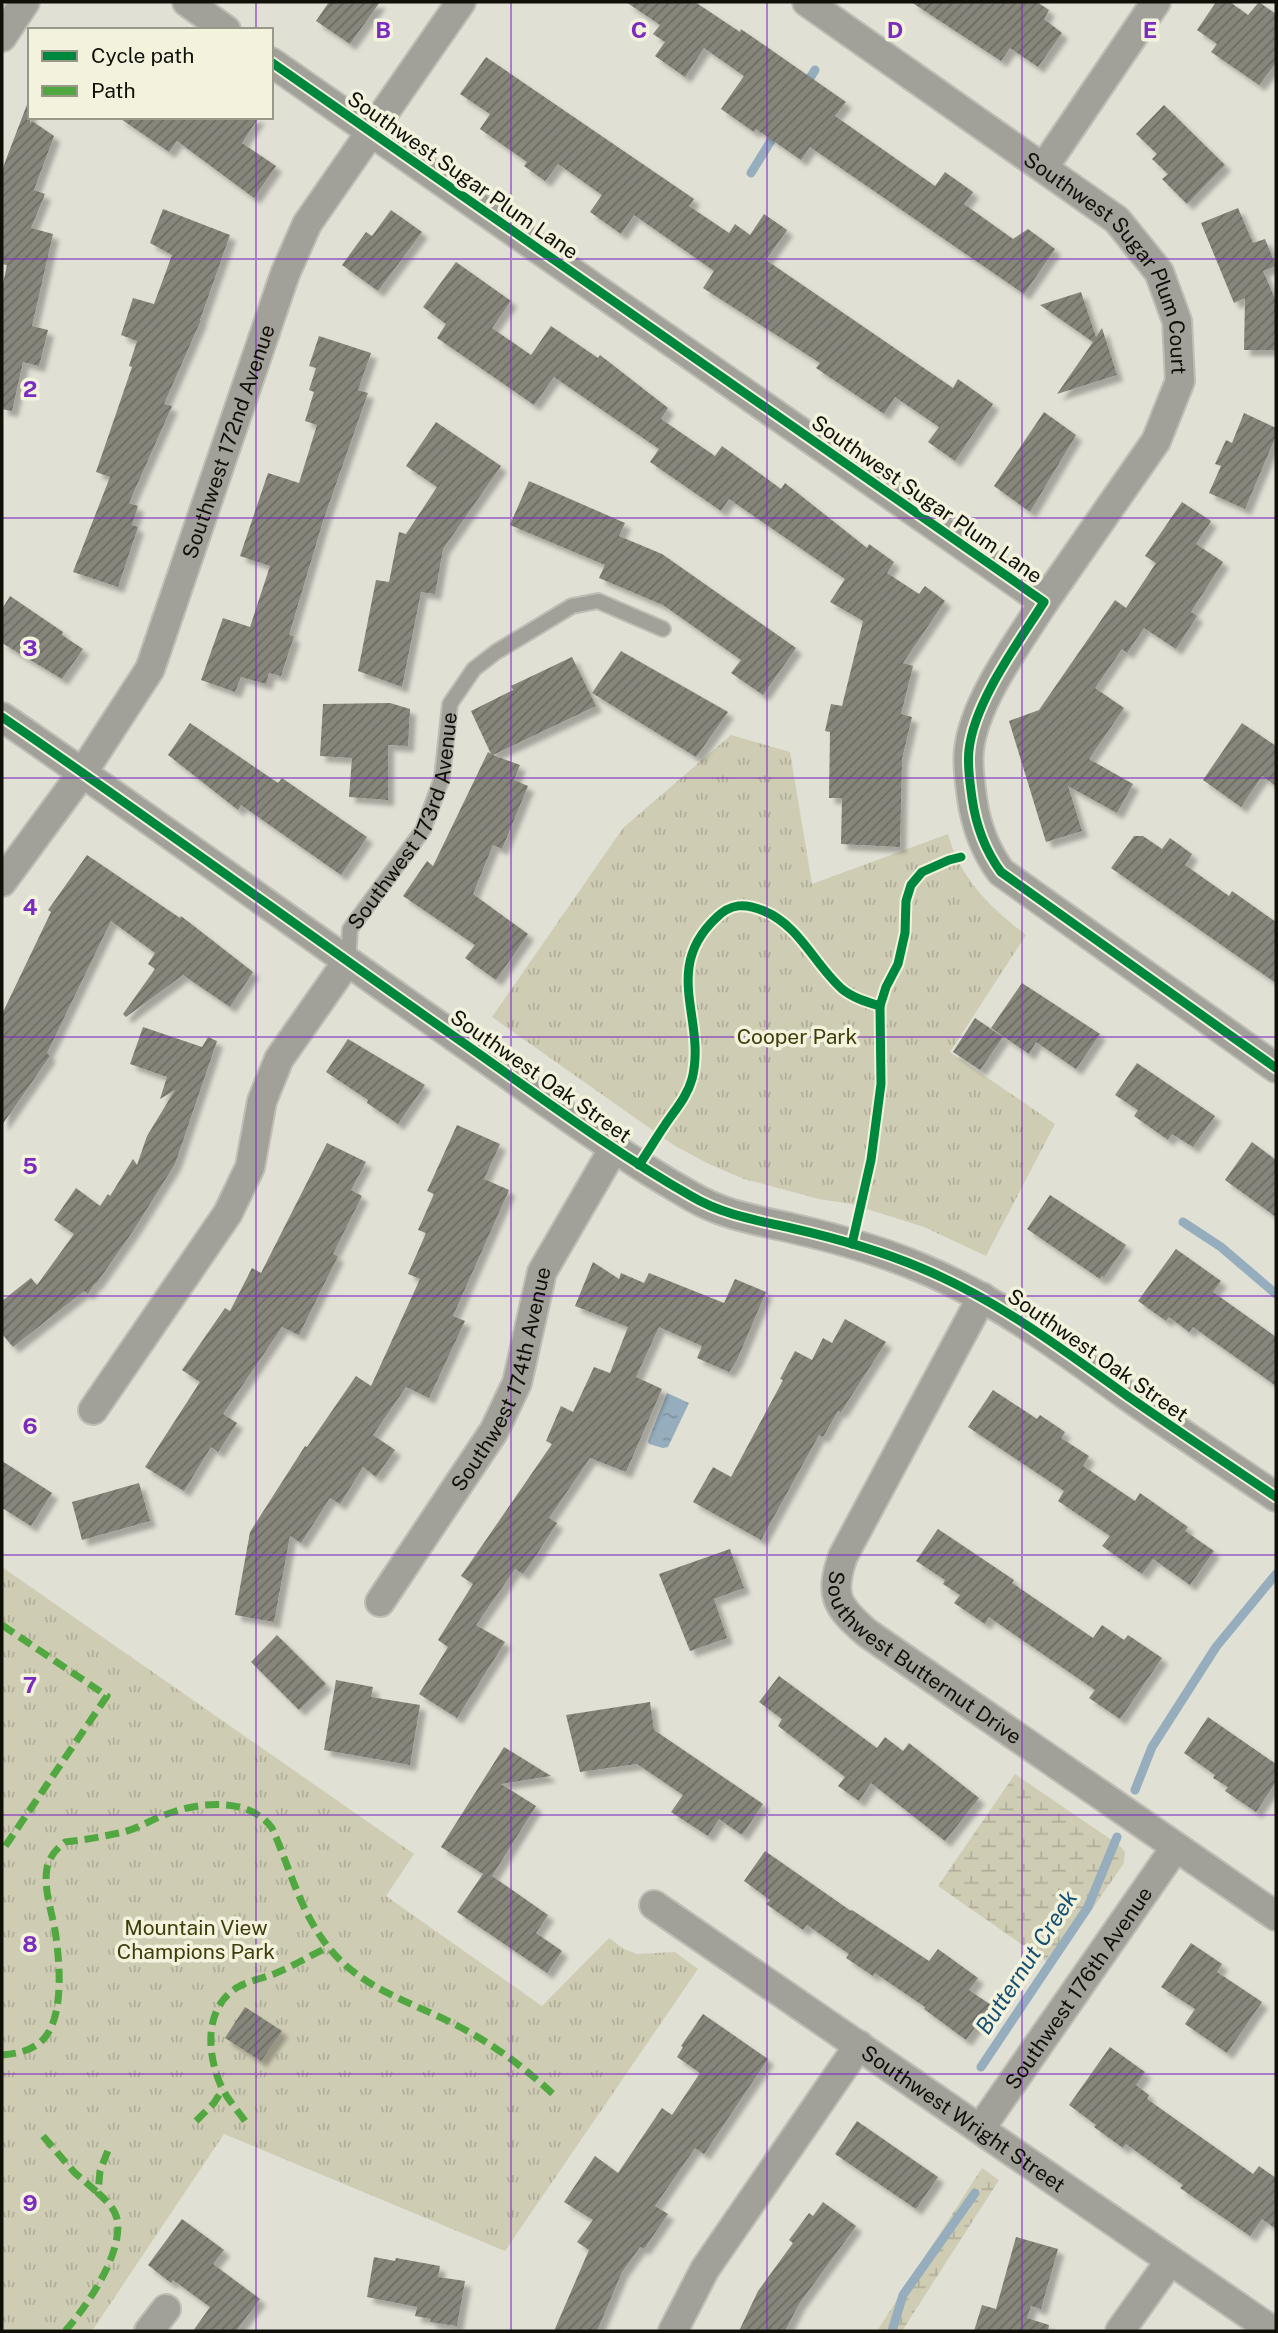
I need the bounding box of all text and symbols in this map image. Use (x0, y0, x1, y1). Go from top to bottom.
text: B (375, 16, 391, 43)
text: C (631, 16, 647, 43)
text: D (887, 16, 903, 43)
text: E (1143, 16, 1157, 43)
legend (28, 28, 273, 119)
text: Cycle path (91, 43, 194, 68)
text: Path (91, 78, 136, 103)
street label: Southwest Sugar Plum Lane (343, 86, 583, 264)
street label: Southwest Sugar Plum Court (1019, 146, 1192, 375)
street label: Southwest 172nd Avenue (176, 321, 279, 562)
text: 2 (23, 375, 37, 402)
street label: Southwest Sugar Plum Lane (807, 410, 1047, 588)
text: 3 (22, 634, 38, 661)
street label: Southwest 173rd Avenue (342, 711, 462, 934)
text: 4 (22, 893, 38, 920)
street label: Southwest Oak Street (446, 1004, 636, 1148)
park label: Cooper Park (737, 1024, 858, 1049)
text: 5 (22, 1152, 38, 1179)
street label: Southwest 174th Avenue (445, 1264, 555, 1495)
street label: Southwest Oak Street (1003, 1283, 1193, 1427)
text: 6 (22, 1412, 38, 1439)
street label: Southwest Butternut Drive (824, 1569, 1027, 1749)
text: 7 (23, 1671, 37, 1698)
street label: Southwest 176th Avenue (999, 1882, 1157, 2094)
water label: Butternut Creek (969, 1885, 1083, 2039)
park label: Mountain View Champions Park (117, 1915, 275, 1964)
text: 8 (22, 1930, 38, 1957)
street label: Southwest Wright Street (857, 2039, 1070, 2197)
text: 9 (22, 2189, 38, 2216)

